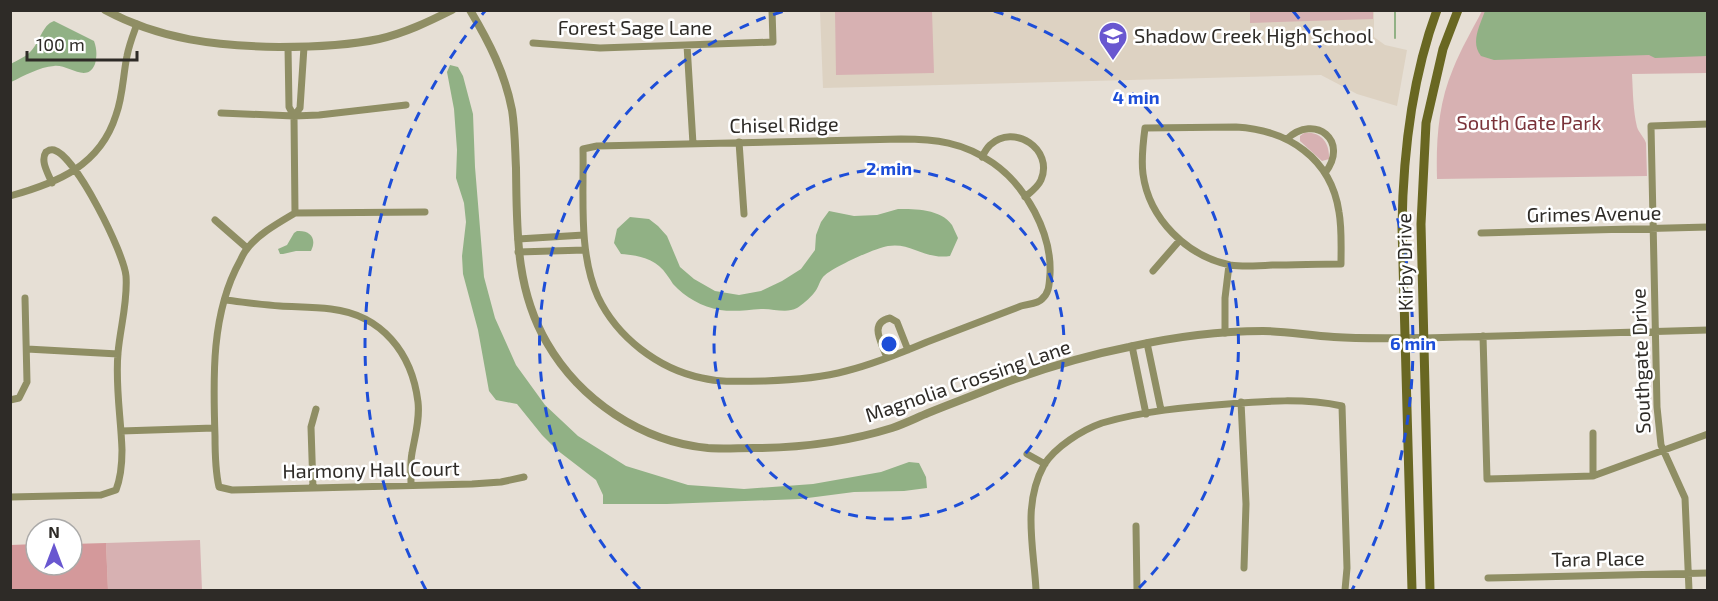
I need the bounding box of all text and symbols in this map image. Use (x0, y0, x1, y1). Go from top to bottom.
street label: Forest Sage Lane (558, 15, 712, 39)
school or university icon: Shadow Creek High School (1097, 20, 1129, 62)
place label: Shadow Creek High School (1134, 23, 1373, 47)
scale bar (27, 24, 136, 62)
text: 100 m (36, 33, 85, 55)
text: 4 min (1113, 86, 1160, 108)
park label: South Gate Park (1457, 110, 1601, 134)
street label: Chisel Ridge (729, 111, 839, 137)
text: 2 min (866, 157, 912, 179)
street label: Grimes Avenue (1526, 200, 1662, 226)
street label: Kirby Drive (1391, 213, 1417, 311)
street label: Southgate Drive (1625, 288, 1655, 434)
text: 6 min (1390, 332, 1436, 354)
street label: Magnolia Crossing Lane (862, 334, 1074, 427)
centre of rings (879, 334, 899, 354)
street label: Harmony Hall Court (282, 455, 460, 483)
north arrow (24, 517, 84, 577)
text: N (48, 522, 60, 541)
street label: Tara Place (1551, 545, 1645, 571)

